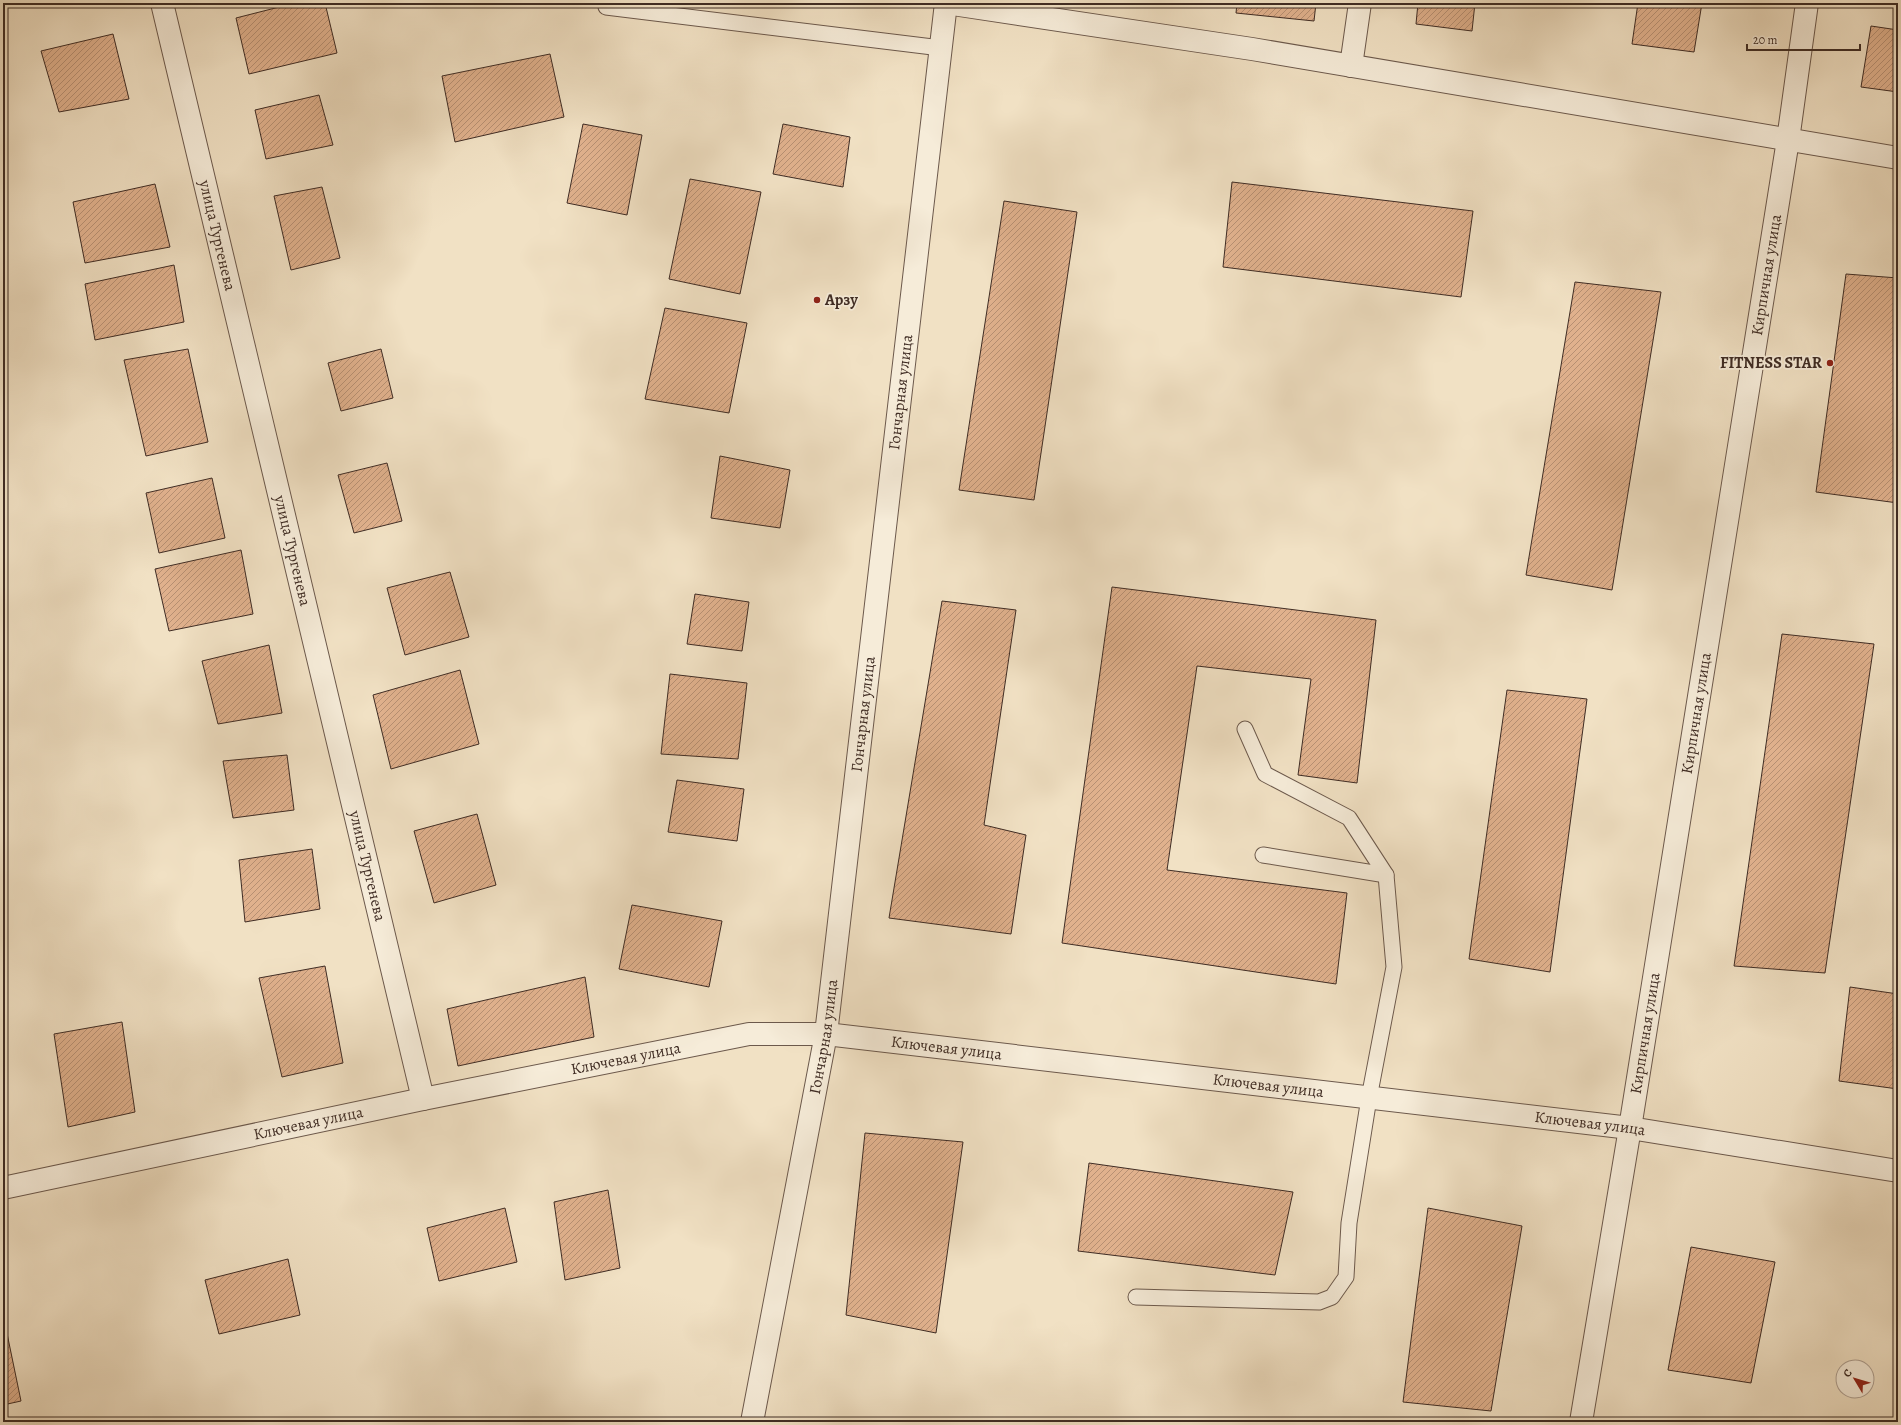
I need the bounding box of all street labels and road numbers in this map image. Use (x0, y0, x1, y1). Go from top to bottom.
street label: улица Тургенева (193, 177, 241, 294)
street label: Кирпичная улица (1746, 212, 1787, 337)
street label: Гончарная улица (883, 333, 918, 451)
street label: улица Тургенева (268, 492, 316, 609)
street label: Кирпичная улица (1676, 650, 1717, 776)
street label: Гончарная улица (846, 655, 881, 773)
street label: улица Тургенева (343, 807, 391, 924)
street label: Кирпичная улица (1625, 970, 1666, 1096)
street label: Гончарная улица (804, 977, 843, 1096)
street label: Ключевая улица (890, 1031, 1004, 1066)
street label: Ключевая улица (569, 1037, 683, 1080)
street label: Ключевая улица (1212, 1068, 1326, 1103)
street label: Ключевая улица (251, 1101, 366, 1146)
street label: Ключевая улица (1533, 1106, 1648, 1141)

